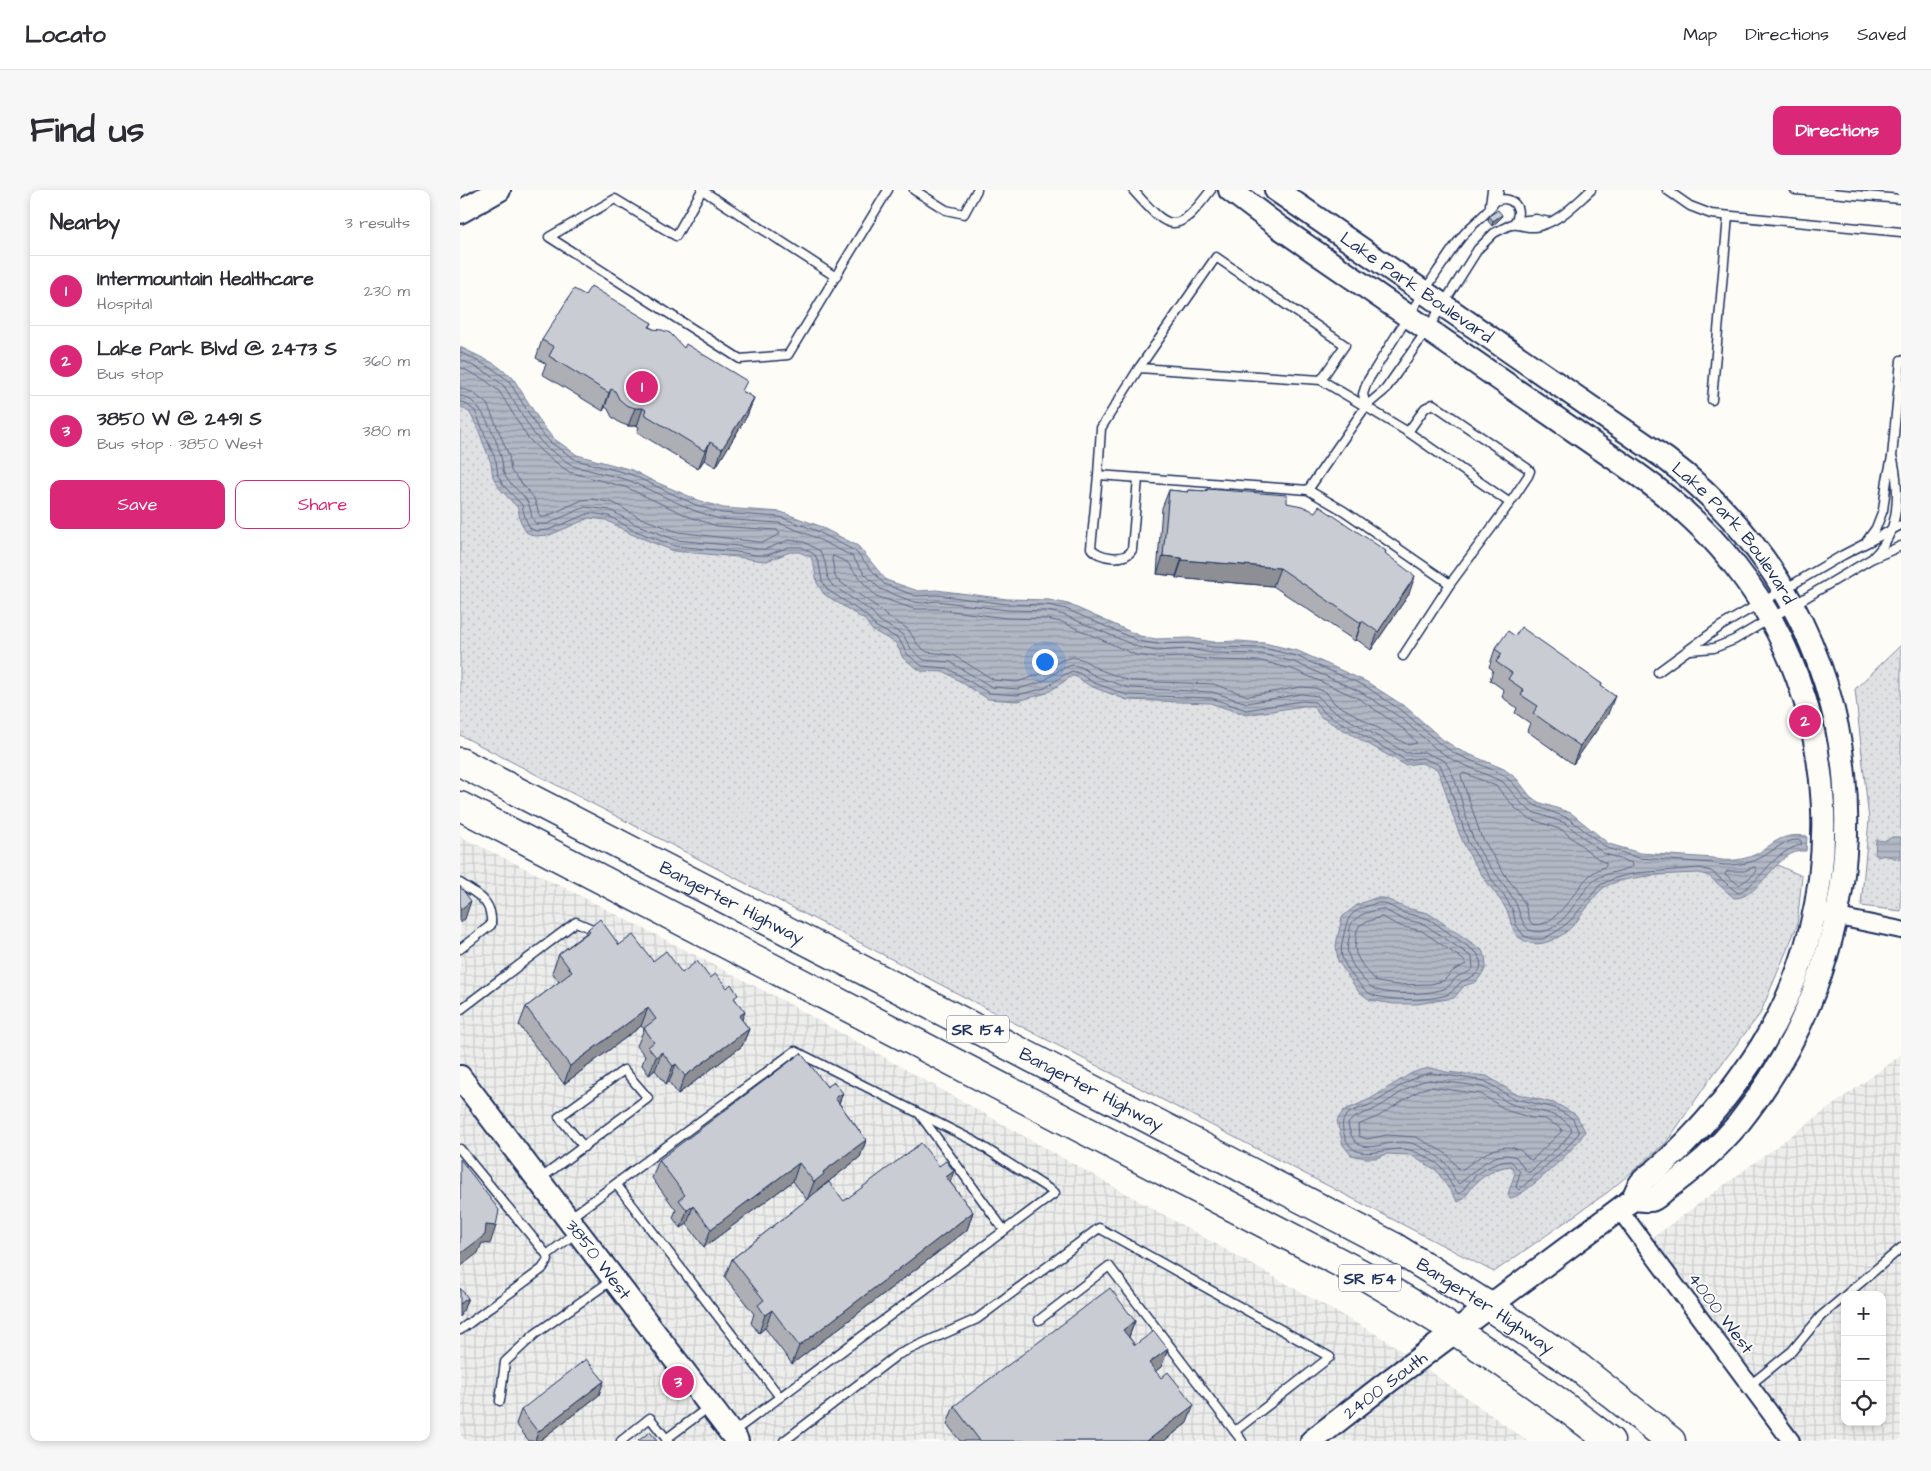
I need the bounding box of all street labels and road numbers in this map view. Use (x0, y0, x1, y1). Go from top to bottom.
street label: Lake Park Boulevard (1335, 226, 1498, 349)
street label: Lake Park Boulevard (1666, 456, 1802, 609)
street label: Bangerter Highway (655, 855, 808, 952)
road number: SR 154 (947, 1016, 1009, 1042)
street label: Bangerter Highway (1015, 1041, 1168, 1138)
street label: 3850 West (560, 1214, 637, 1306)
street label: Bangerter Highway (1412, 1252, 1559, 1361)
road number: SR 154 (1339, 1264, 1401, 1292)
street label: 4000 West (1682, 1267, 1760, 1360)
street label: 2400 South (1338, 1345, 1433, 1425)

